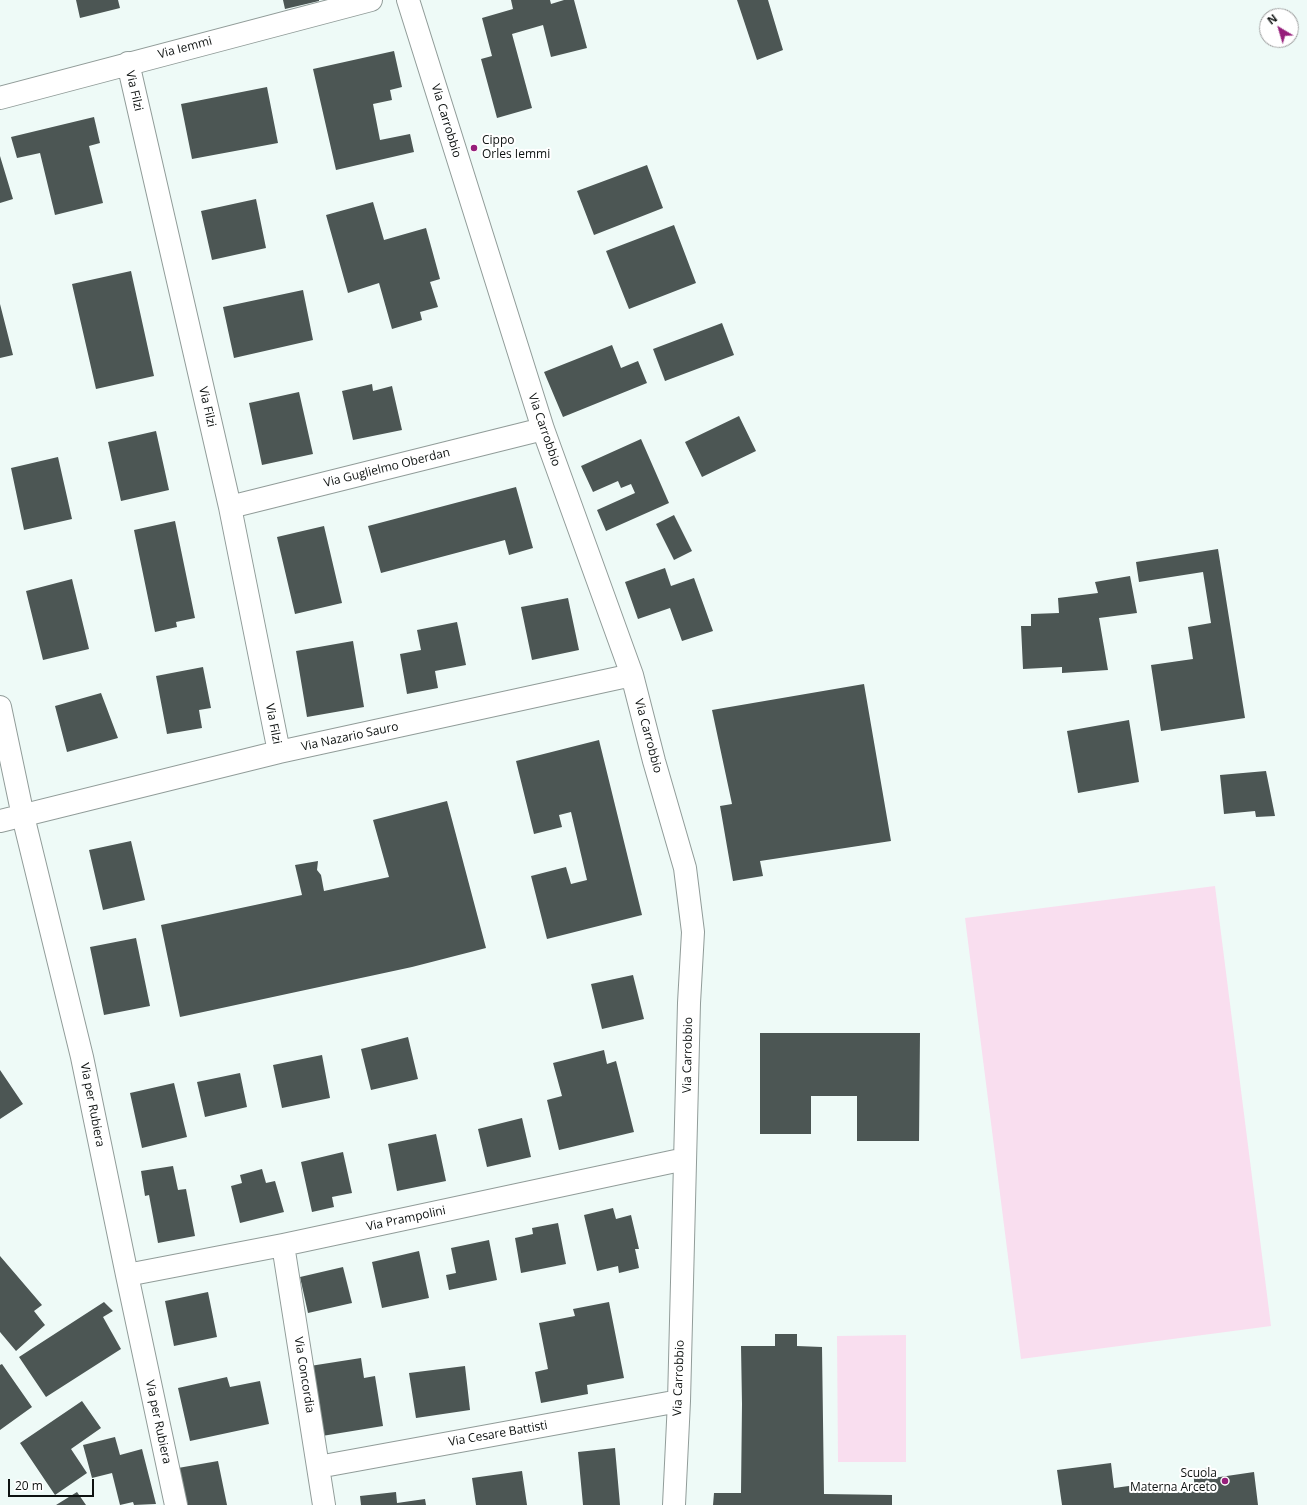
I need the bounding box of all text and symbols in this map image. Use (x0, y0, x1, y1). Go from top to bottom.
north arrow (1259, 8, 1299, 48)
text: N (1264, 10, 1280, 28)
street label: Via Iemmi (156, 34, 214, 62)
street label: Via Filzi (122, 69, 146, 113)
street label: Via Carrobbio (428, 82, 464, 160)
place label: Cippo Orles Iemmi (482, 134, 550, 162)
marker: Cippo Orles Iemmi (469, 143, 479, 153)
street label: Via Filzi (195, 385, 219, 429)
street label: Via Carrobbio (525, 392, 563, 468)
street label: Via Guglielmo Oberdan (322, 445, 452, 491)
street label: Via Carrobbio (631, 697, 665, 775)
street label: Via Filzi (262, 703, 284, 745)
street label: Via Nazario Sauro (300, 720, 400, 754)
street label: Via Carrobbio (680, 1017, 696, 1093)
street label: Via per Rubiera (77, 1062, 107, 1148)
street label: Via Prampolini (365, 1204, 447, 1234)
street label: Via Concordia (291, 1336, 317, 1414)
street label: Via Carrobbio (670, 1340, 688, 1416)
street label: Via per Rubiera (142, 1379, 174, 1465)
street label: Via Cesare Battisti (447, 1418, 549, 1450)
place label: Scuola Materna Arceto (1130, 1467, 1217, 1495)
scale bar (10, 1471, 96, 1497)
marker: Scuola Materna Arceto (1220, 1476, 1230, 1486)
text: 20 m (15, 1477, 43, 1494)

